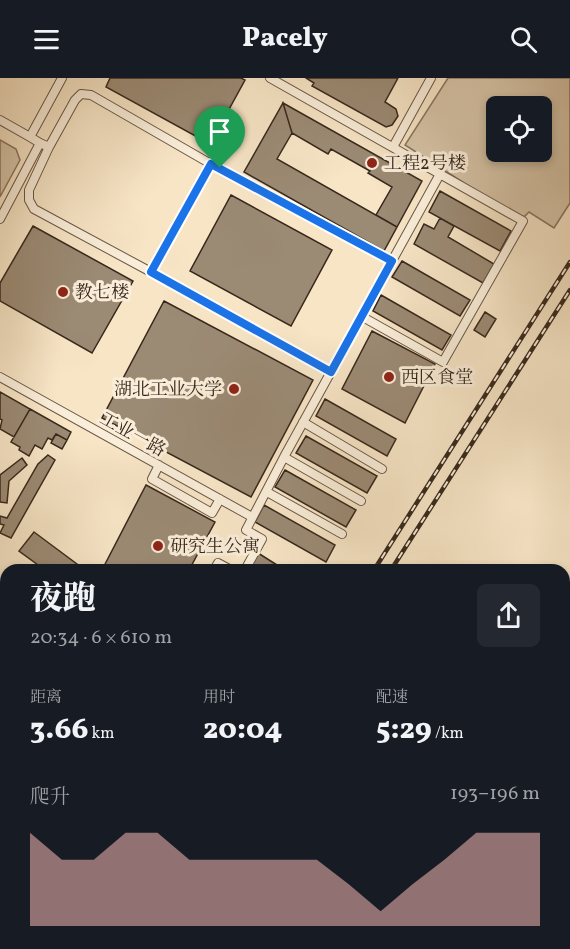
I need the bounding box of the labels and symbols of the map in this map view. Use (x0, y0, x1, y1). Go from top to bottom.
pin (194, 106, 245, 168)
place label: 工程2号楼 (384, 152, 466, 177)
marker: 工程2号楼 (365, 156, 379, 170)
place label: 教七楼 (75, 281, 129, 306)
marker: 教七楼 (56, 285, 70, 299)
place label: 西区食堂 (401, 366, 473, 391)
marker: 西区食堂 (382, 370, 396, 384)
place label: 湖北工业大学 (114, 378, 222, 403)
marker: 湖北工业大学 (227, 382, 241, 396)
street label: 工业一路 (95, 407, 170, 464)
place label: 研究生公寓 (170, 535, 260, 560)
marker: 研究生公寓 (151, 539, 165, 553)

